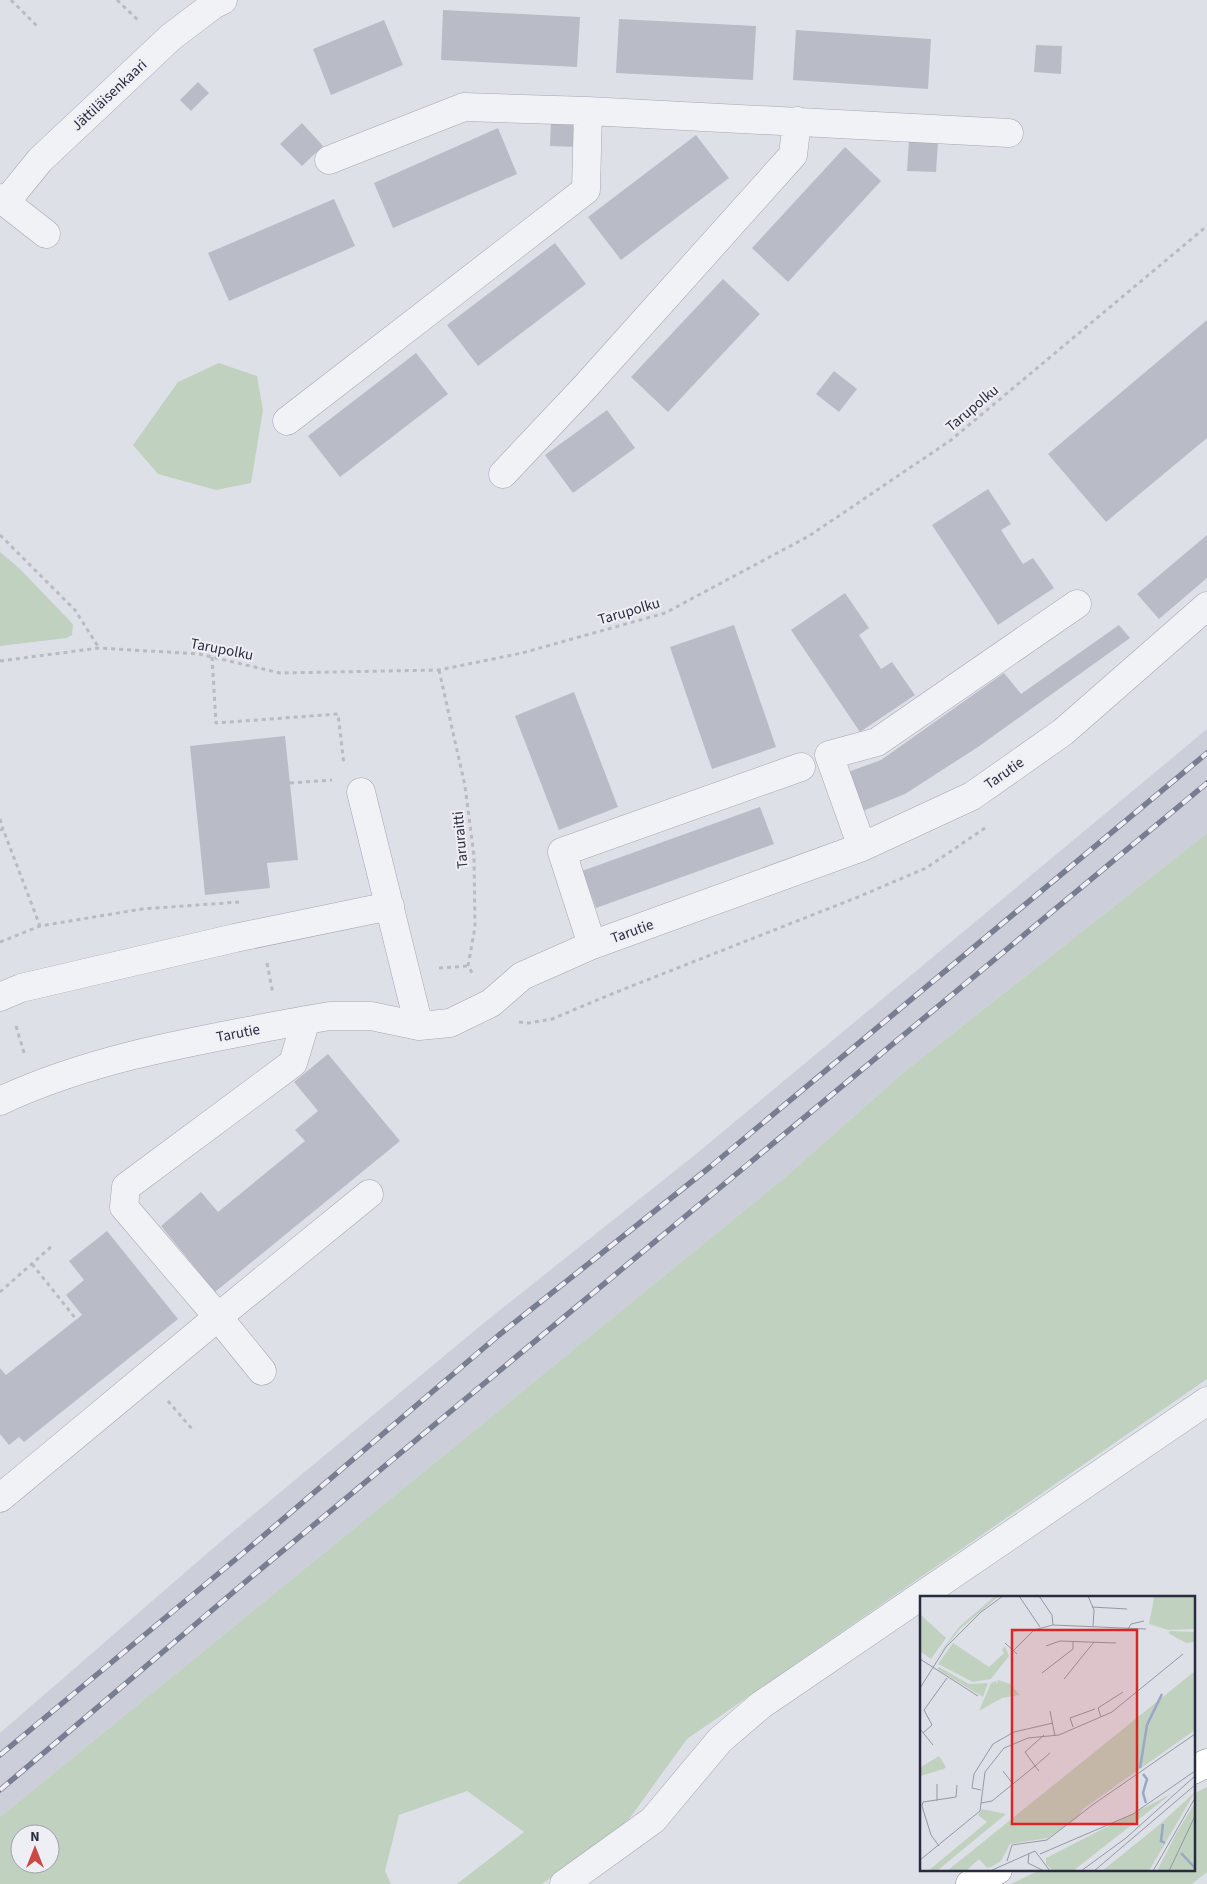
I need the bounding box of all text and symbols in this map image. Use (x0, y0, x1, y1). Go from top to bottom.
street label: Jättiläisenkaari (67, 55, 152, 136)
street label: Tarupolku (941, 380, 1003, 437)
street label: Tarupolku (596, 593, 663, 630)
street label: Tarupolku (189, 633, 255, 666)
street label: Tarutie (980, 752, 1028, 795)
street label: Taruraitti (448, 810, 473, 870)
street label: Tarutie (608, 914, 656, 949)
street label: Tarutie (214, 1019, 262, 1048)
inset map (920, 1596, 1194, 1872)
north arrow (10, 1824, 60, 1874)
text: N (30, 1827, 40, 1847)

